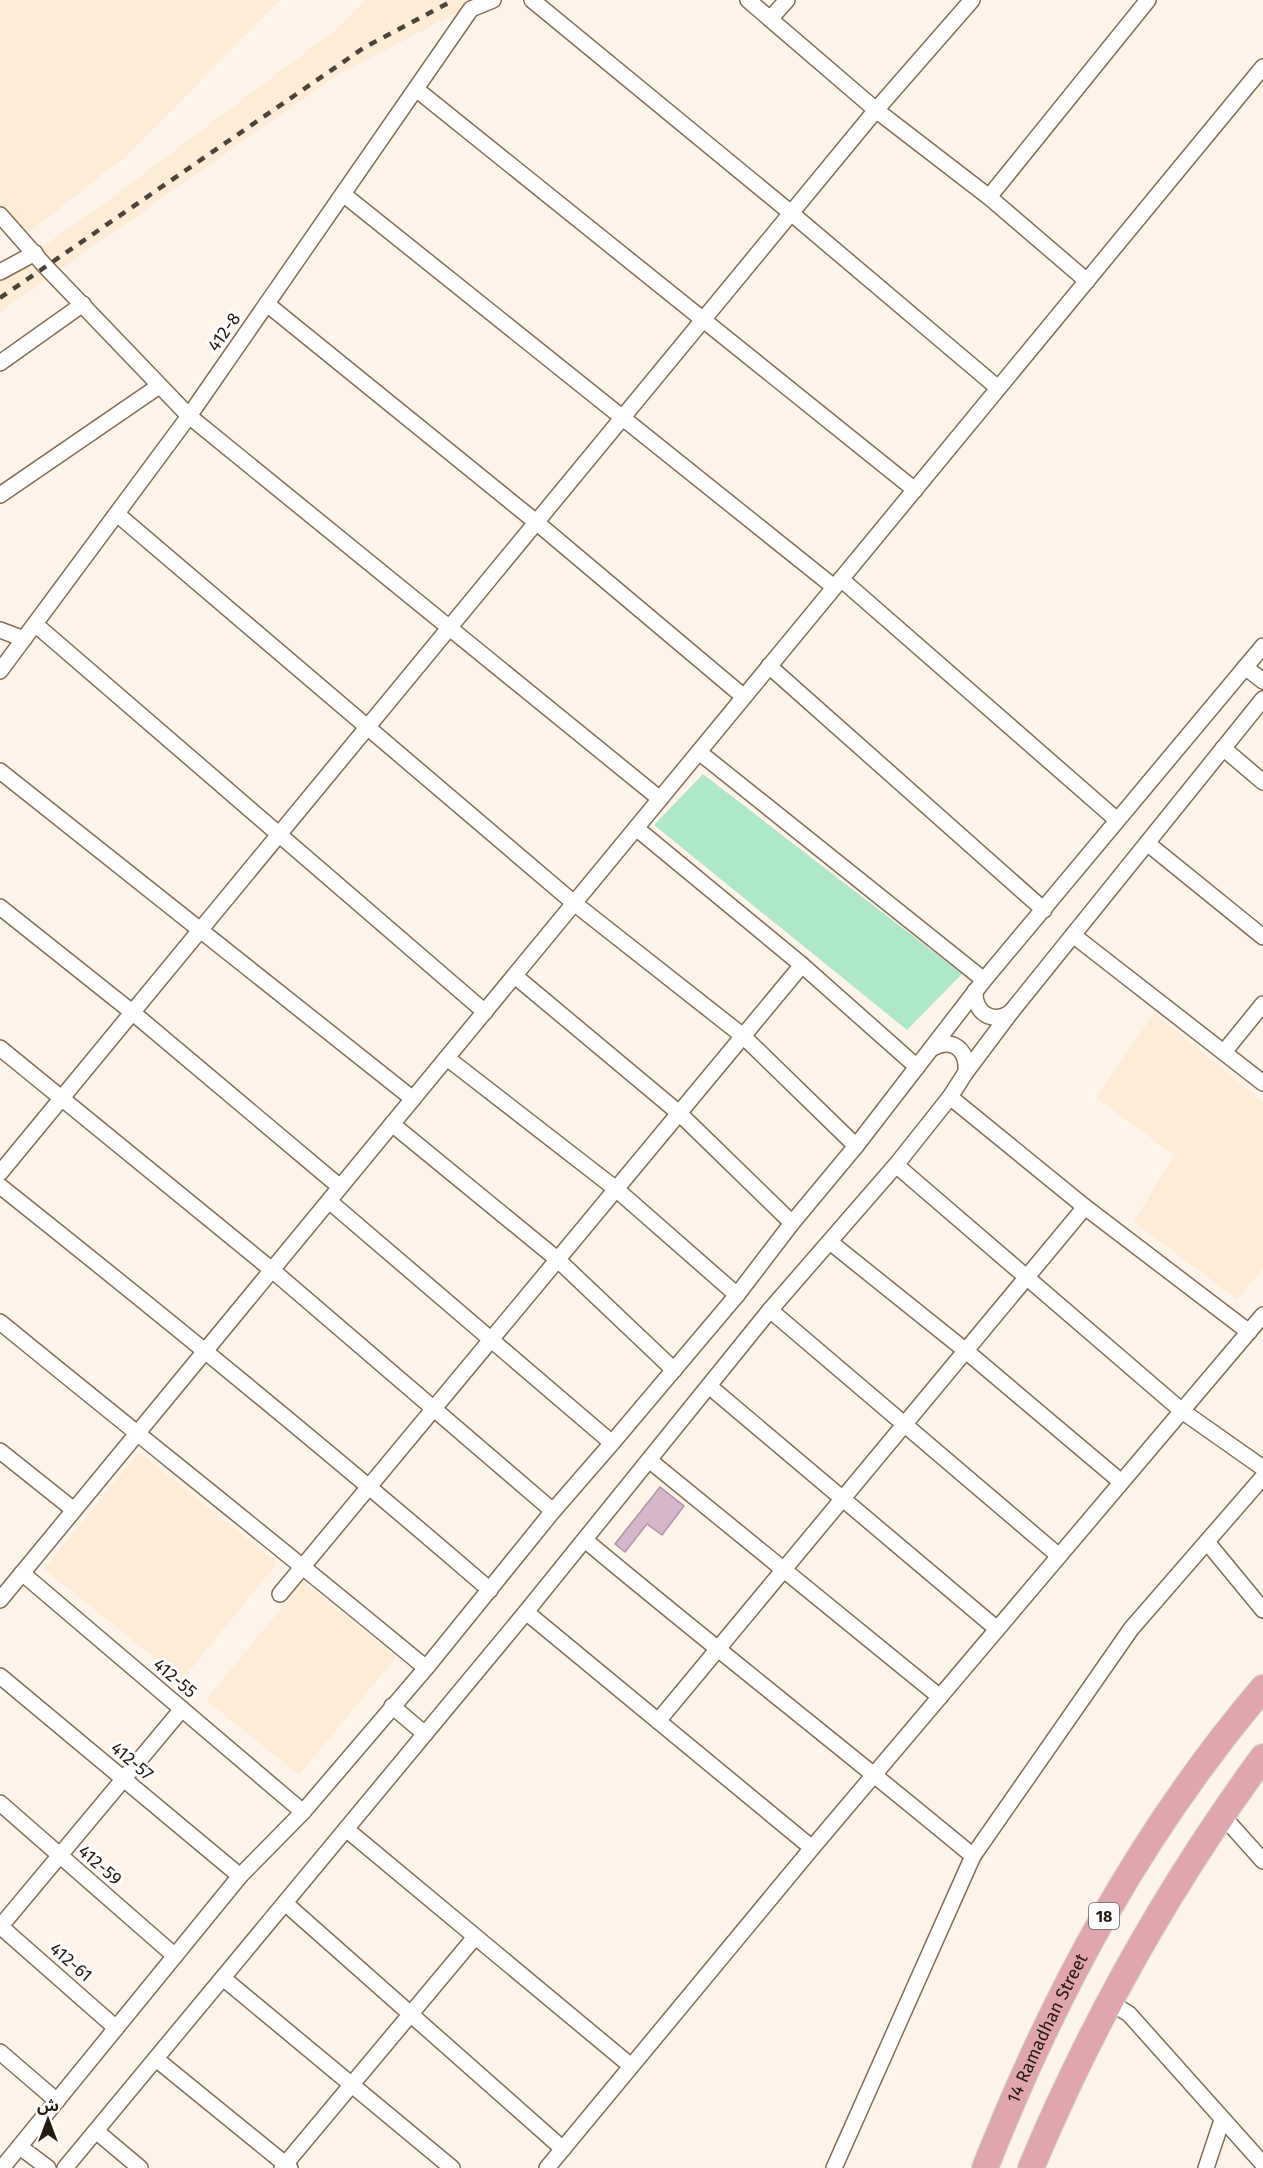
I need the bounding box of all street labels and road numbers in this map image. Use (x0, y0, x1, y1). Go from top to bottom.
street label: 412-8 (203, 308, 245, 356)
street label: 412-55 (149, 1653, 201, 1703)
street label: 412-57 (106, 1737, 158, 1785)
street label: 412-59 (74, 1840, 126, 1890)
road number: 18 (1089, 1903, 1119, 1929)
street label: 412-61 (45, 1938, 97, 1986)
street label: 14 Ramadhan Street (1002, 1949, 1093, 2106)

